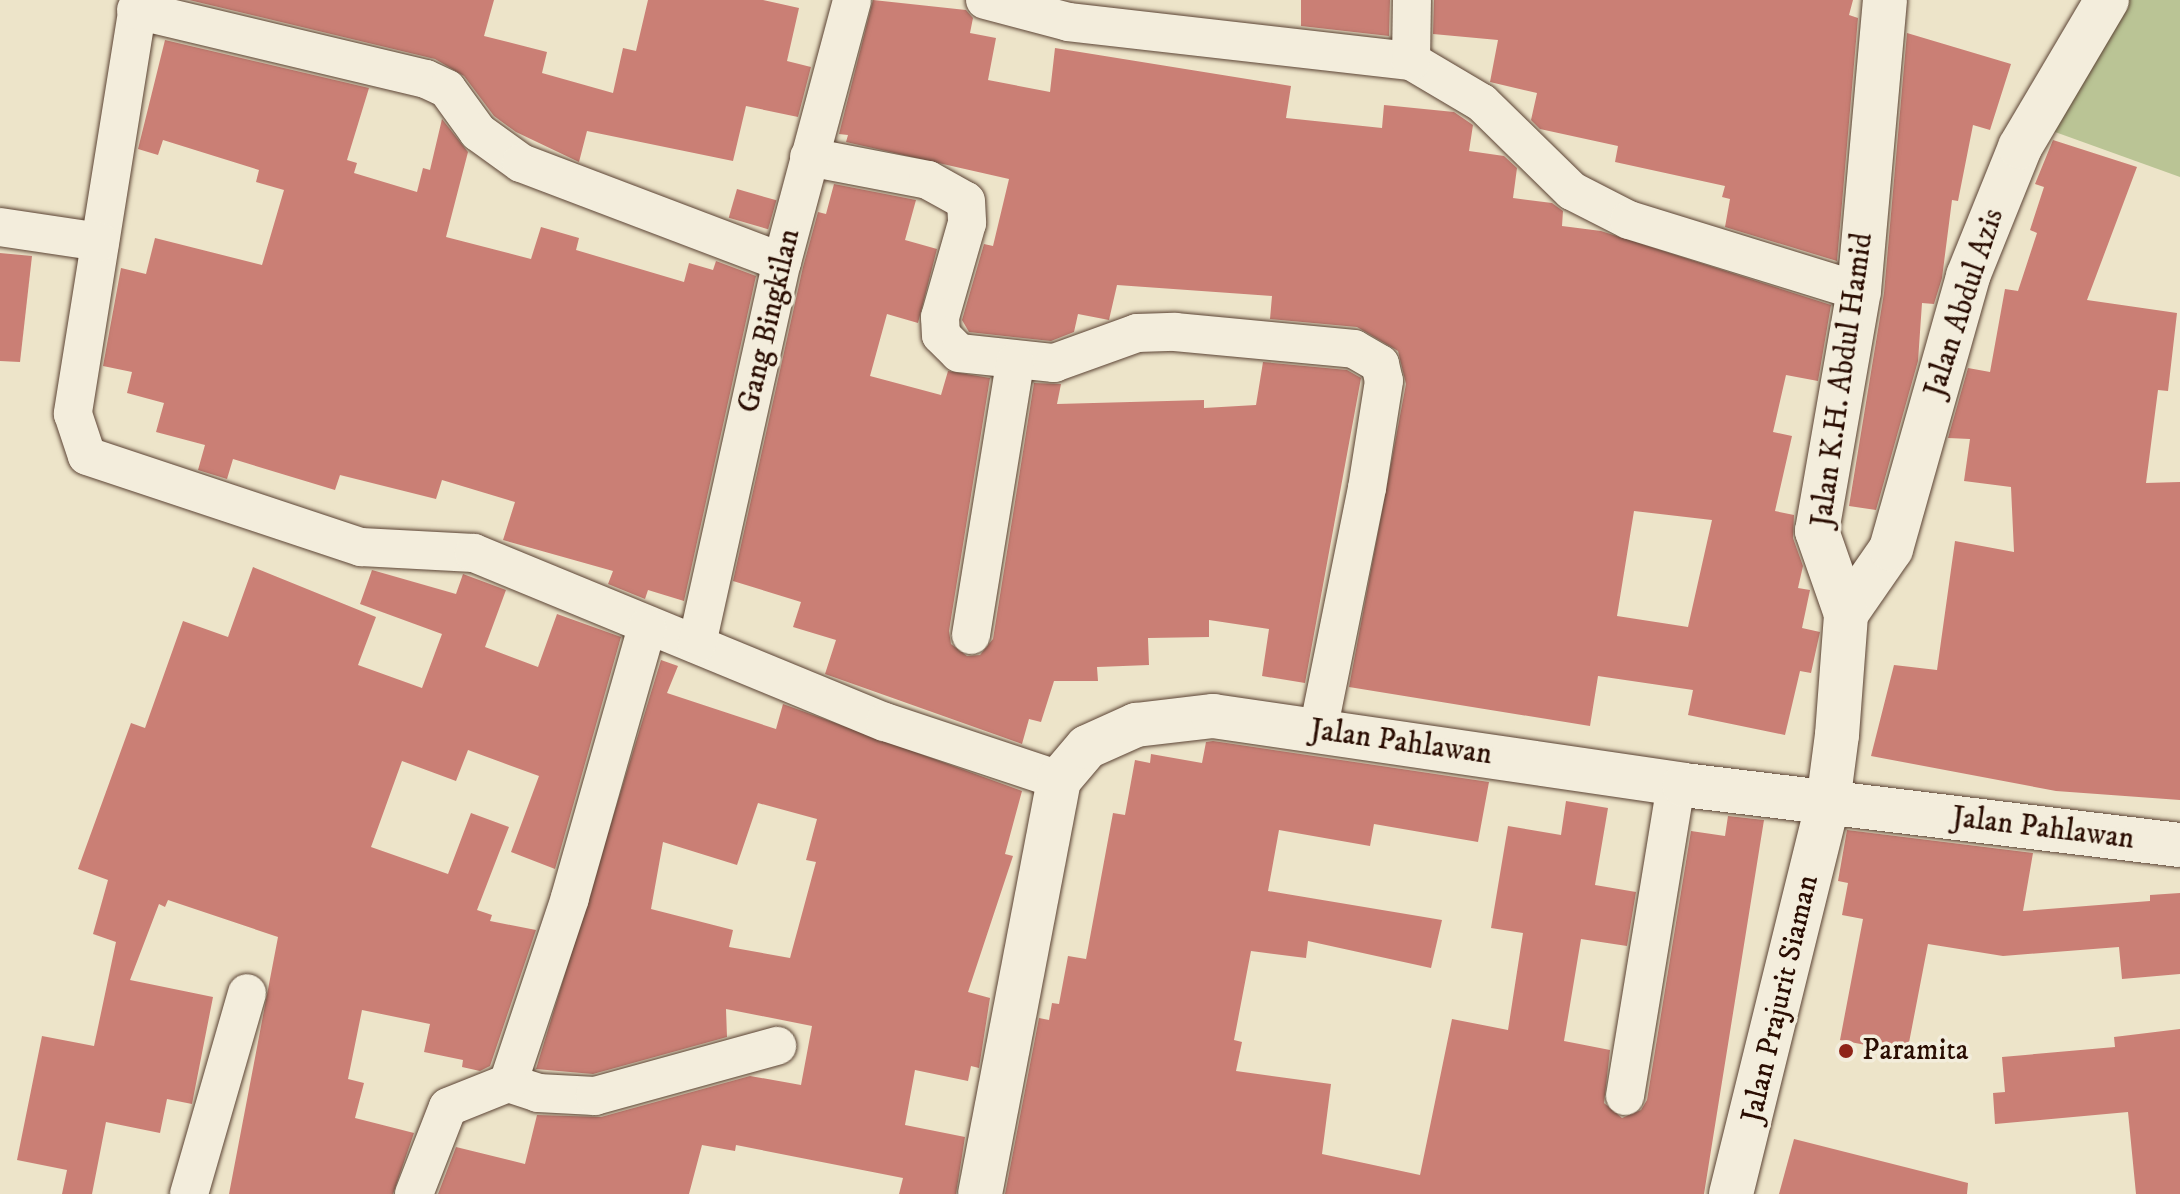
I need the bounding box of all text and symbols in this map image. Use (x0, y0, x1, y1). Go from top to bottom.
street label: Jalan Abdul Azis (1918, 204, 2012, 402)
street label: Gang Bingkilan (731, 226, 809, 416)
street label: Jalan K.H. Abdul Hamid (1805, 231, 1881, 529)
street label: Jalan Pahlawan (1308, 712, 1494, 774)
street label: Jalan Pahlawan (1950, 800, 2136, 858)
street label: Jalan Prajurit Siaman (1735, 872, 1827, 1126)
place label: Paramita (1862, 1033, 1969, 1069)
marker: Paramita (1837, 1042, 1855, 1060)

